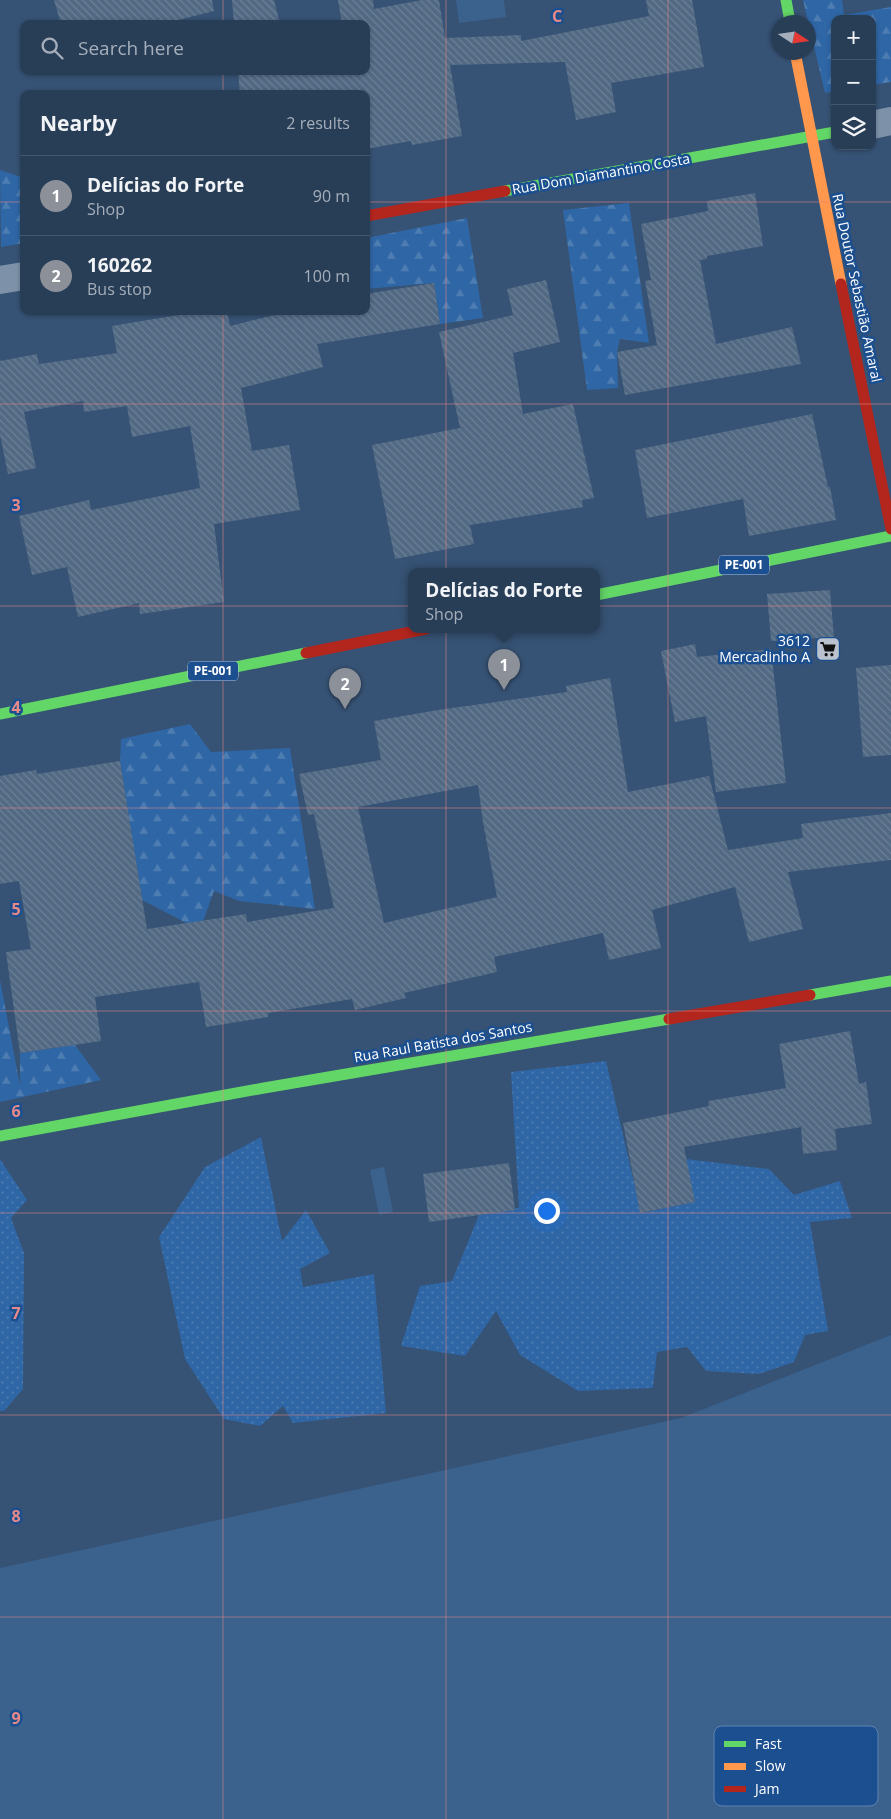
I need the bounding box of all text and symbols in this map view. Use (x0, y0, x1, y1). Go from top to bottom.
text: C (552, 5, 562, 27)
north arrow (771, 15, 816, 60)
map controls (831, 15, 876, 150)
button: + (831, 15, 876, 60)
search box (20, 20, 370, 75)
icon: search (38, 34, 66, 62)
text: Search here (78, 35, 184, 61)
button: − (831, 60, 876, 105)
button: layers (831, 105, 876, 150)
text: Nearby (40, 109, 117, 137)
text: 2 results (286, 112, 350, 134)
street label: Rua Dom Diamantino Costa (510, 148, 691, 199)
text: Delícias do Forte (87, 172, 244, 198)
text: 1 (51, 185, 61, 207)
text: 90 m (313, 185, 350, 207)
street label: Rua Doutor Sebastião Amaral (828, 192, 887, 384)
text: Shop (87, 198, 125, 220)
text: 160262 (87, 252, 152, 278)
text: 2 (51, 265, 61, 287)
text: 100 m (304, 265, 350, 287)
text: Bus stop (87, 278, 152, 300)
text: 3 (11, 494, 21, 516)
road number: PE-001 (719, 556, 769, 574)
popup (408, 568, 600, 633)
text: Delícias do Forte (425, 577, 583, 603)
text: Shop (425, 603, 463, 625)
place label: 3612 Mercadinho A (719, 631, 810, 666)
supermarket icon: 3612 Mercadinho A (815, 636, 841, 662)
pin: 1 (488, 649, 520, 690)
road number: PE-001 (188, 661, 238, 680)
pin: 2 (329, 668, 361, 709)
text: 4 (11, 696, 21, 718)
text: 5 (11, 898, 21, 920)
street label: Rua Raul Batista dos Santos (352, 1016, 534, 1067)
text: 6 (11, 1100, 21, 1122)
your location (534, 1198, 560, 1224)
text: 7 (11, 1302, 21, 1324)
text: 8 (11, 1505, 21, 1527)
text: 9 (11, 1707, 21, 1729)
legend (714, 1726, 878, 1806)
text: Fast (755, 1734, 782, 1753)
text: Slow (755, 1756, 786, 1775)
text: Jam (753, 1779, 780, 1798)

